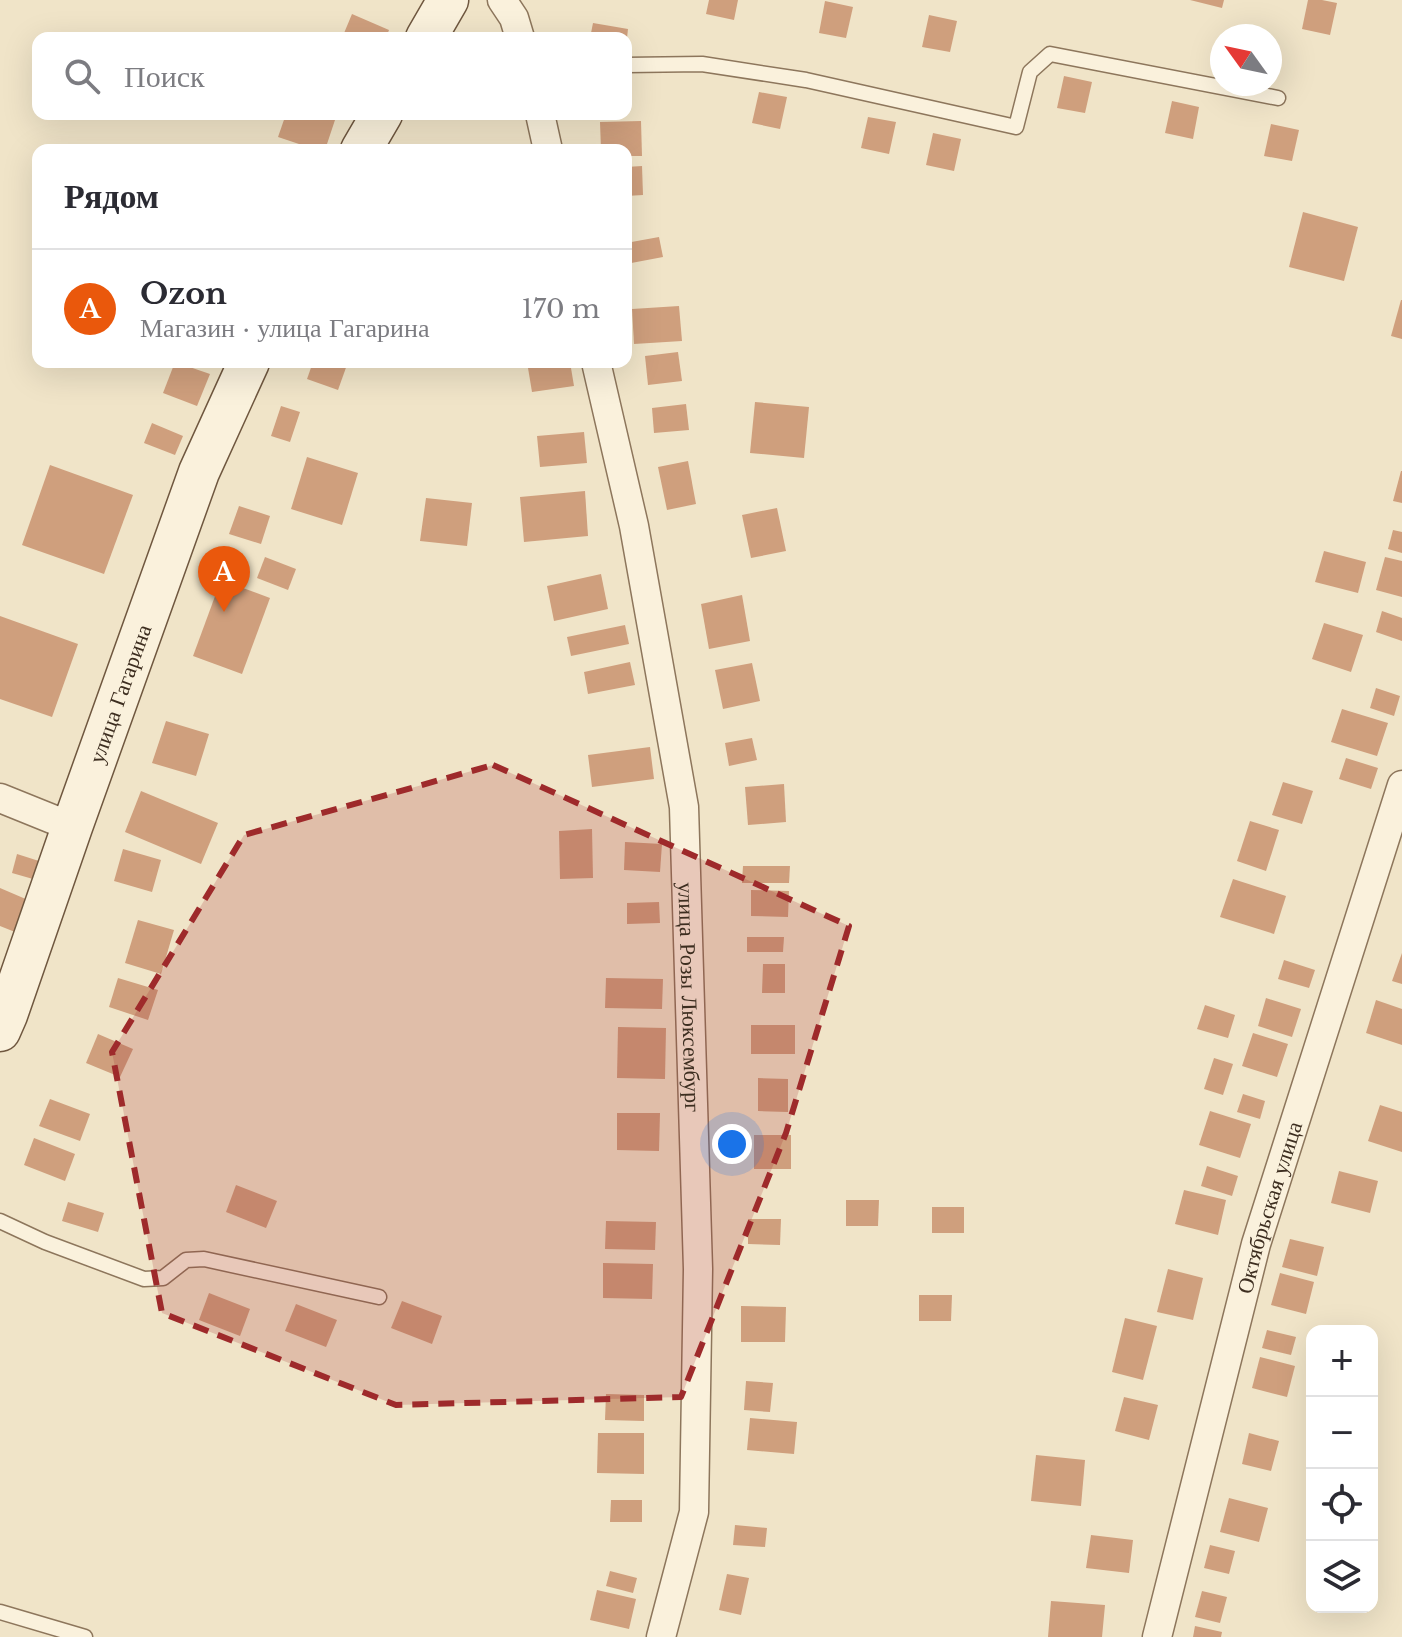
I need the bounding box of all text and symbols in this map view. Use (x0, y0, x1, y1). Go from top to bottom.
north arrow (1210, 24, 1282, 96)
search box (32, 32, 632, 120)
icon: search (60, 54, 104, 98)
text: Поиск (124, 58, 205, 95)
text: Рядом (64, 175, 159, 217)
text: Ozon (140, 275, 227, 312)
text: A (79, 293, 101, 325)
text: 170 m (521, 293, 600, 325)
text: Магазин · улица Гагарина (140, 312, 429, 344)
pin: A (198, 546, 250, 612)
street label: улица Гагарина (82, 620, 157, 767)
street label: улица Розы Люксембург (673, 882, 707, 1112)
street label: Октябрьская улица (1231, 1118, 1308, 1296)
your location (712, 1124, 752, 1164)
map controls (1306, 1325, 1378, 1613)
button: + (1306, 1325, 1378, 1397)
button: − (1306, 1397, 1378, 1469)
button: locate (1306, 1469, 1378, 1541)
button: layers (1306, 1541, 1378, 1613)

